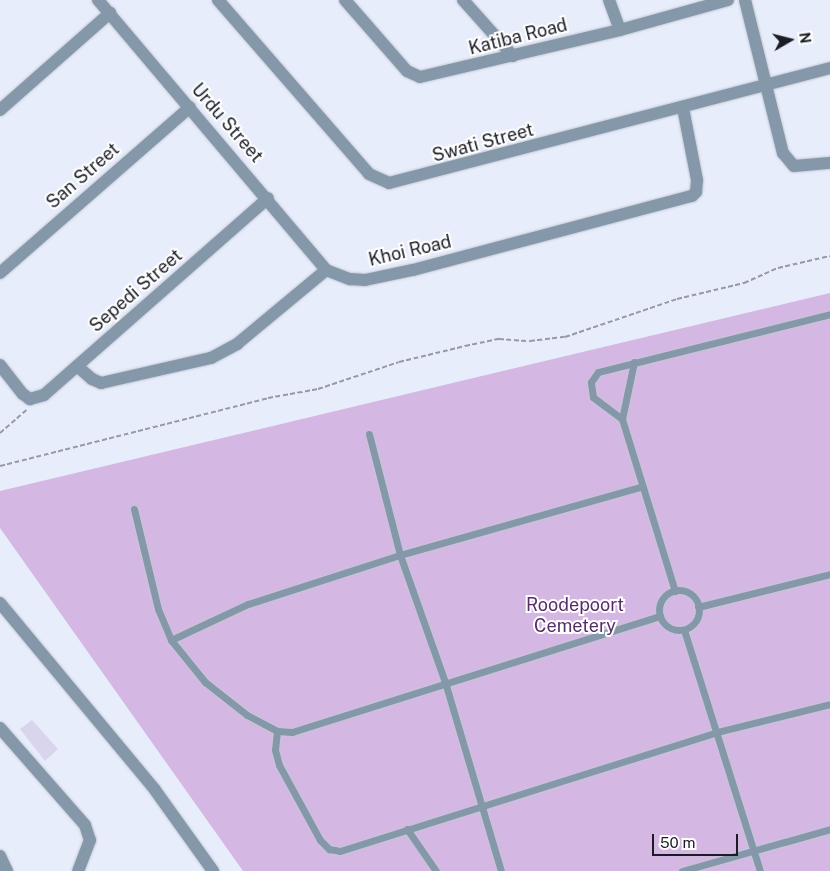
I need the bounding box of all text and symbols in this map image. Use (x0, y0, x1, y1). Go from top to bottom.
street label: Katiba Road (466, 14, 570, 60)
north arrow (765, 15, 815, 65)
text: N (796, 31, 814, 44)
street label: Urdu Street (187, 79, 267, 167)
street label: Swati Street (430, 119, 536, 167)
street label: San Street (42, 139, 124, 213)
street label: Khoi Road (367, 231, 453, 271)
street label: Sepedi Street (85, 245, 187, 337)
park label: Roodepoort Cemetery (526, 595, 624, 638)
scale bar (655, 824, 741, 856)
text: 50 m (660, 834, 695, 851)

